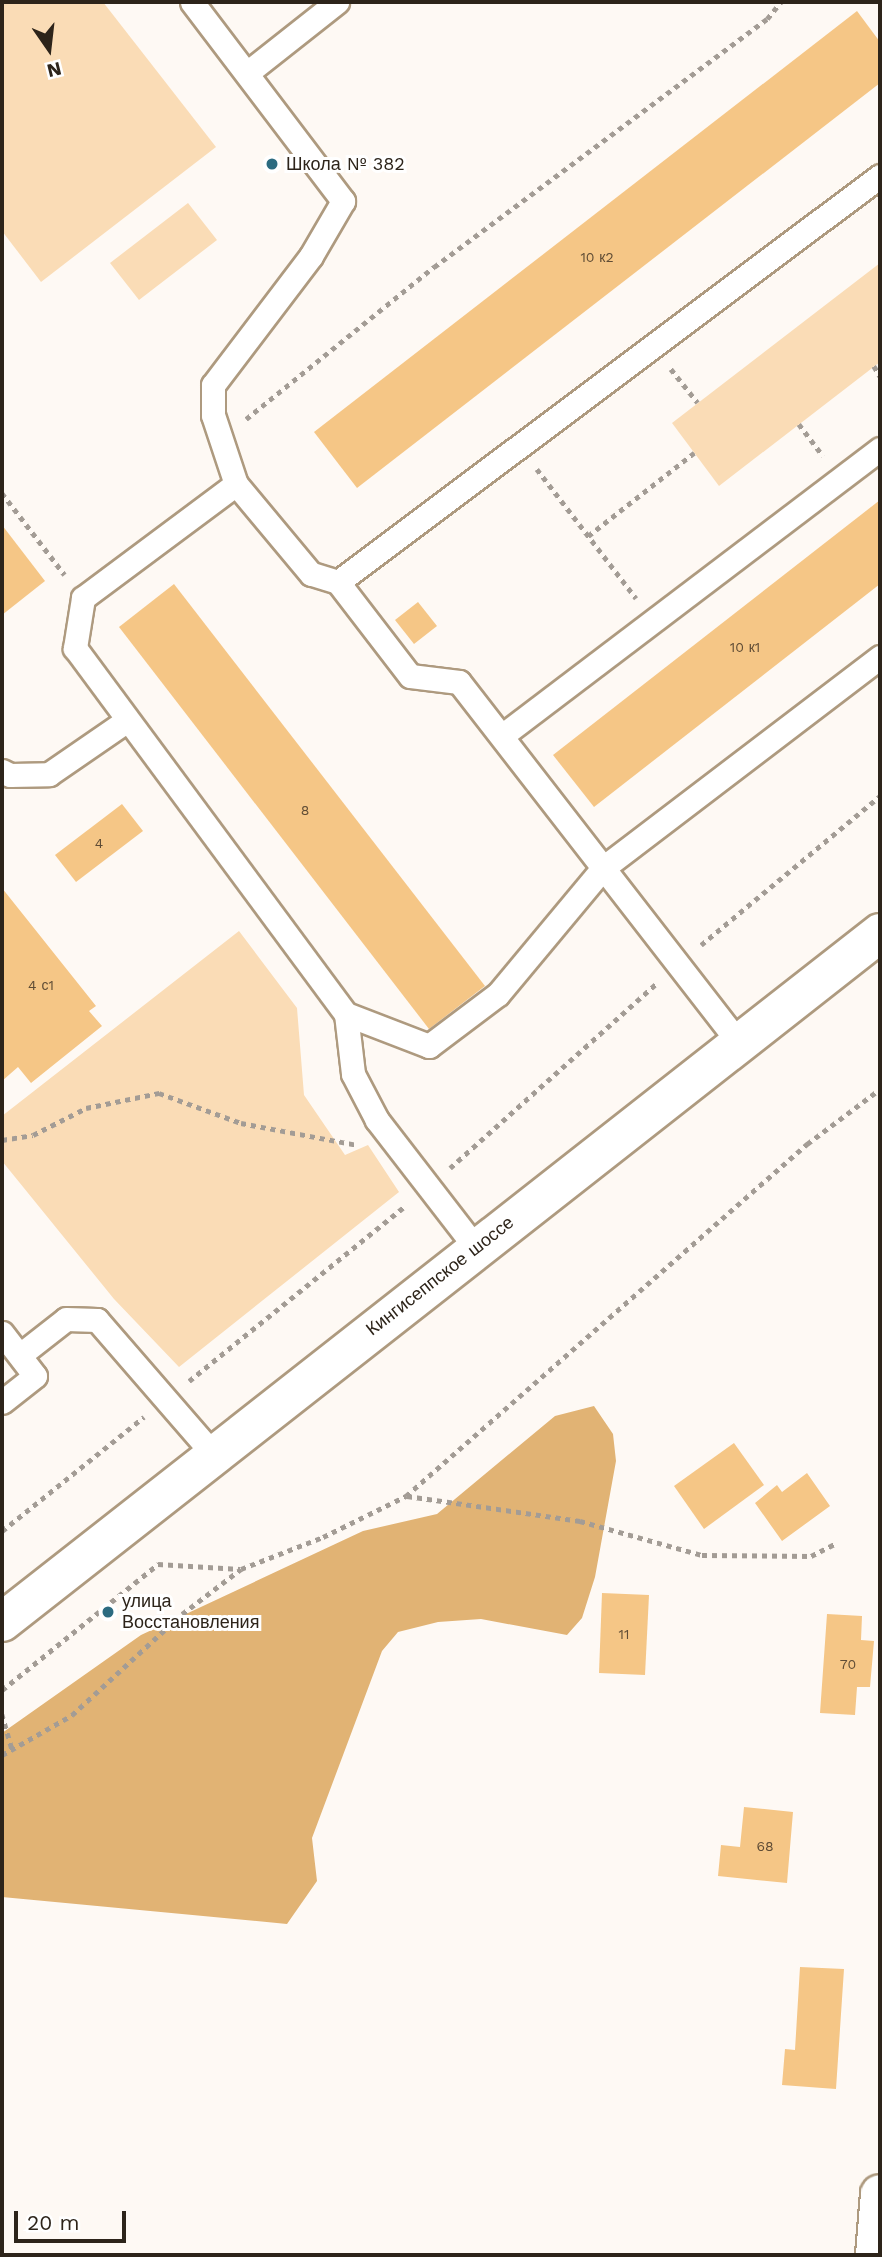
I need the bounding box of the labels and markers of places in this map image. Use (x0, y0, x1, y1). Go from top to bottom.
place label: Школа № 382 (286, 153, 405, 175)
marker: Школа № 382 (264, 156, 280, 172)
place label: улица Восстановления (122, 1591, 259, 1634)
marker: улица Восстановления (100, 1604, 116, 1620)

